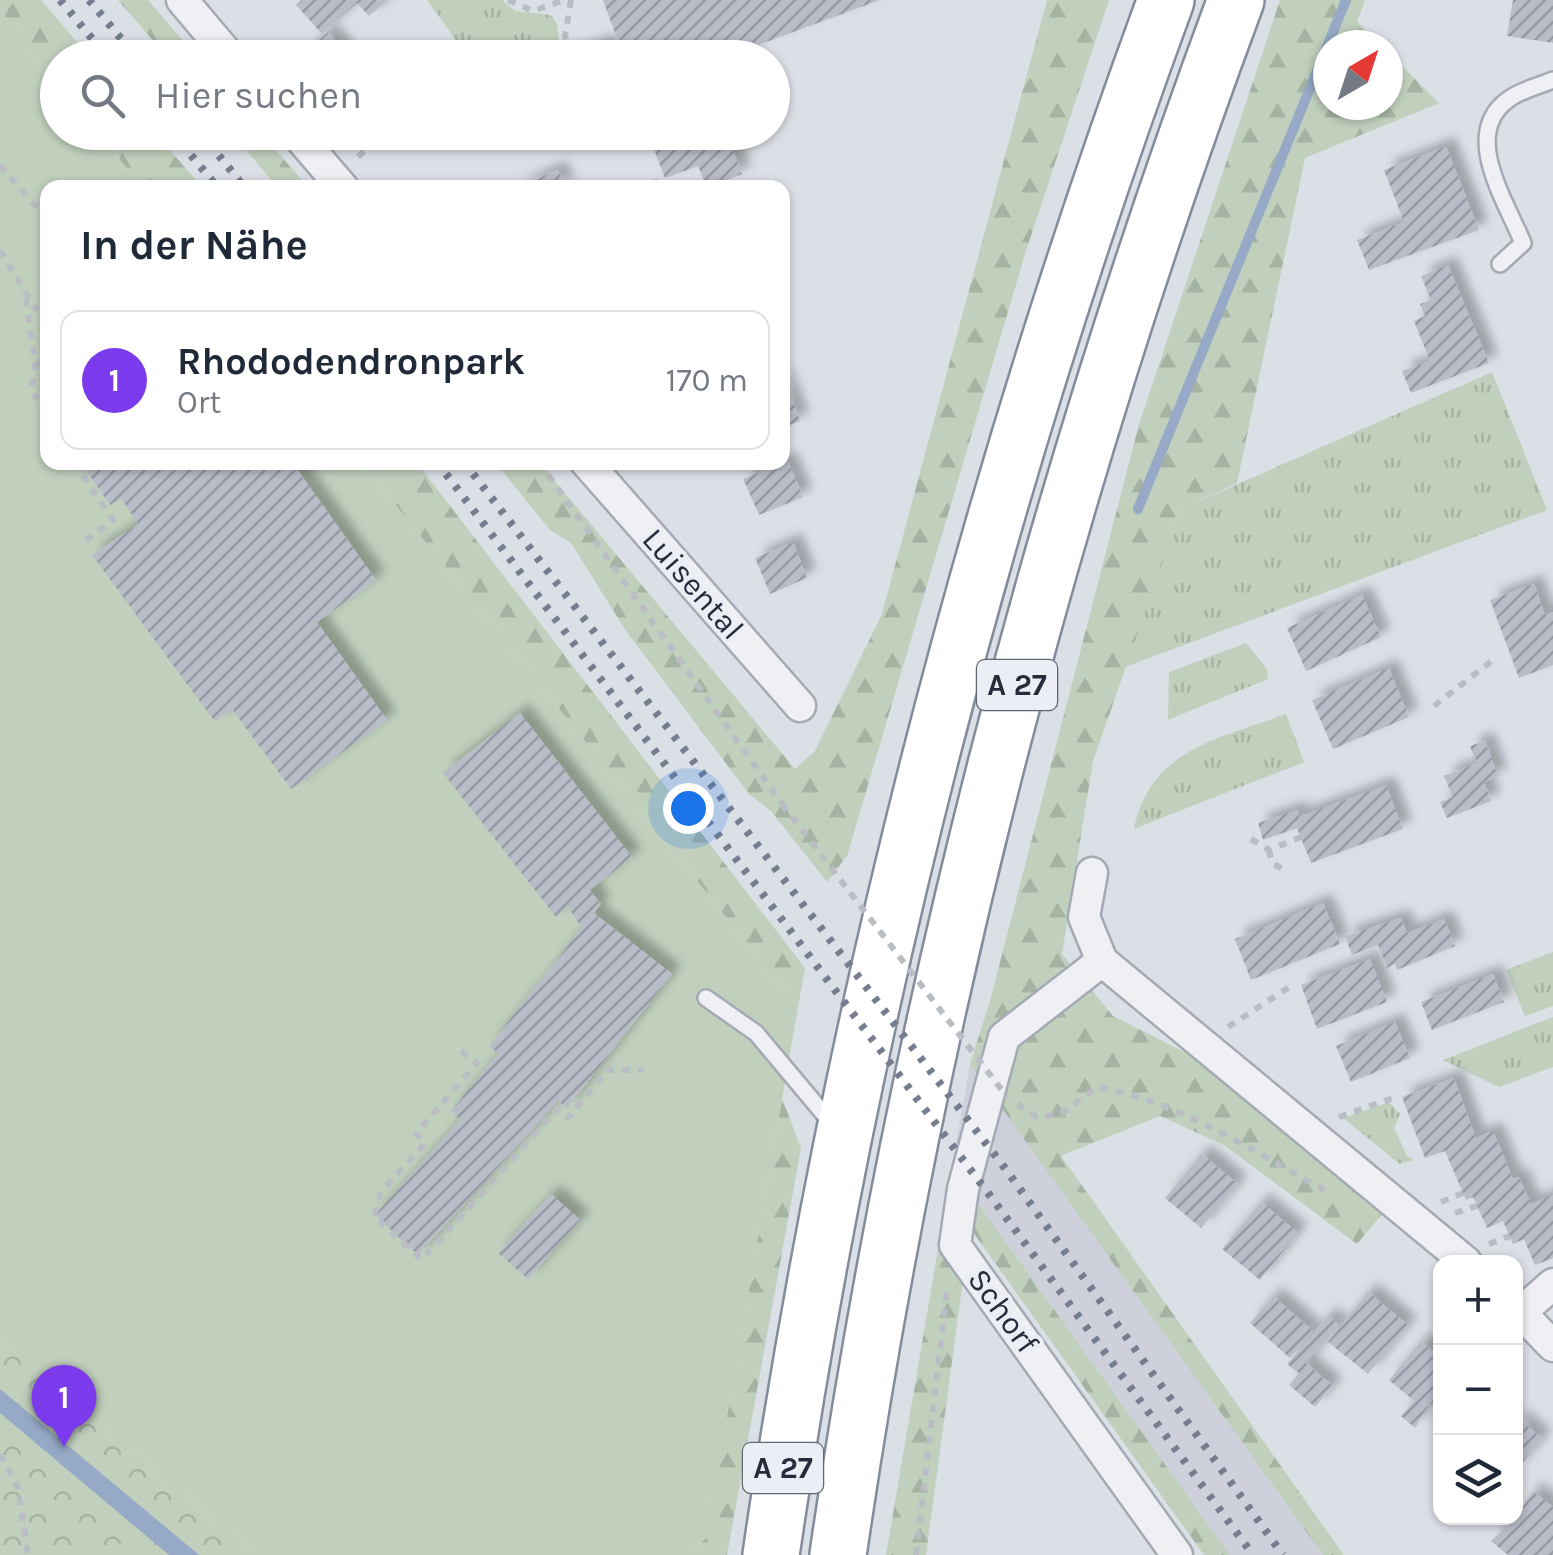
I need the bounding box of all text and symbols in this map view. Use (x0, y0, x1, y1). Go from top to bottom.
north arrow (1313, 30, 1403, 120)
search box (40, 40, 790, 150)
icon: search (75, 68, 130, 123)
text: Hier suchen (155, 73, 362, 118)
text: In der Nähe (80, 220, 308, 270)
text: Rhododendronpark (177, 339, 525, 384)
text: 1 (109, 362, 120, 399)
text: 170 m (666, 362, 748, 399)
text: Ort (177, 384, 221, 421)
street label: Luisental (635, 521, 751, 647)
road number: A 27 (977, 660, 1057, 710)
your location (663, 783, 714, 834)
map controls (1433, 1255, 1523, 1525)
button: + (1433, 1255, 1523, 1345)
street label: Schorf (960, 1262, 1047, 1361)
button: − (1433, 1345, 1523, 1435)
pin: 1 (32, 1364, 96, 1447)
button: layers (1433, 1435, 1523, 1525)
road number: A 27 (743, 1443, 823, 1493)

